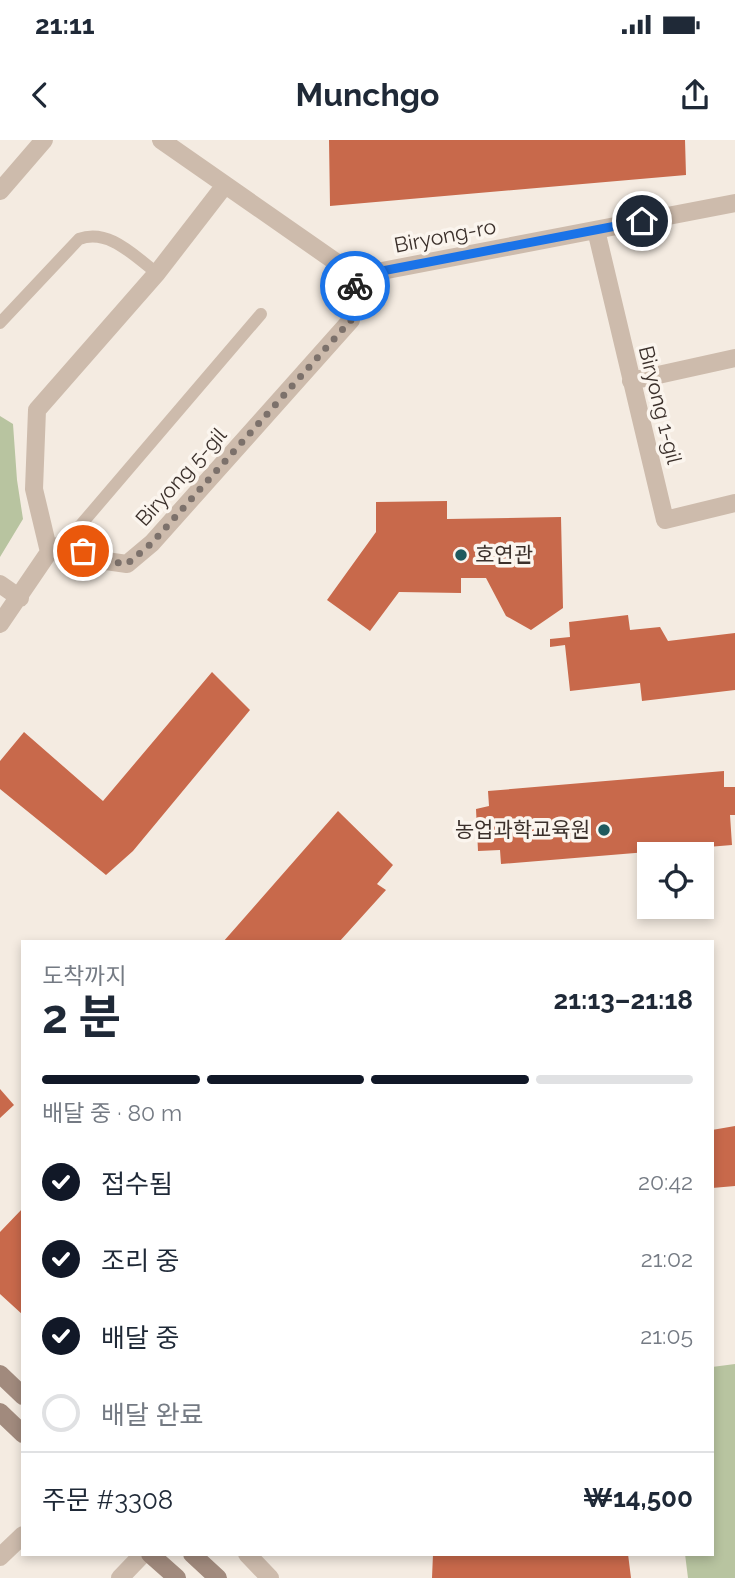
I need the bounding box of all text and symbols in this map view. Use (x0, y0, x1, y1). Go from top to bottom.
text: 21:11 (35, 10, 95, 40)
icon: back (21, 76, 59, 114)
text: Munchgo (296, 76, 439, 113)
icon: share (676, 76, 714, 114)
pin (612, 191, 672, 251)
icon: home (623, 202, 661, 240)
street label: Biryong-ro (392, 213, 498, 258)
courier (320, 251, 390, 321)
icon: bike (336, 267, 374, 305)
street label: Biryong 1-gil (634, 343, 687, 467)
street label: Biryong 5-gil (130, 422, 231, 531)
pin (53, 521, 113, 581)
icon: bag (64, 532, 102, 570)
place label: 호연관 (475, 542, 533, 567)
marker: 호연관 (453, 547, 469, 563)
place label: 농업과학교육원 (455, 817, 590, 842)
marker: 농업과학교육원 (596, 822, 612, 838)
map controls (637, 842, 714, 919)
button: locate (637, 842, 714, 919)
text: 도착까지 (42, 962, 127, 989)
text: 21:13–21:18 (554, 985, 693, 1015)
text: 2 분 (42, 990, 121, 1044)
text: 배달 중 · 80 m (42, 1099, 182, 1126)
icon: check (42, 1163, 80, 1201)
text: 20:42 (638, 1168, 693, 1195)
text: 접수됨 (101, 1169, 173, 1199)
icon: check (42, 1240, 80, 1278)
text: 21:02 (641, 1245, 693, 1272)
text: 조리 중 (101, 1246, 179, 1276)
icon: check (42, 1317, 80, 1355)
text: 21:05 (640, 1322, 693, 1349)
text: 배달 중 (101, 1323, 179, 1353)
text: 배달 완료 (101, 1400, 203, 1430)
text: ₩14,500 (583, 1483, 693, 1513)
text: 주문 #3308 (42, 1485, 173, 1515)

